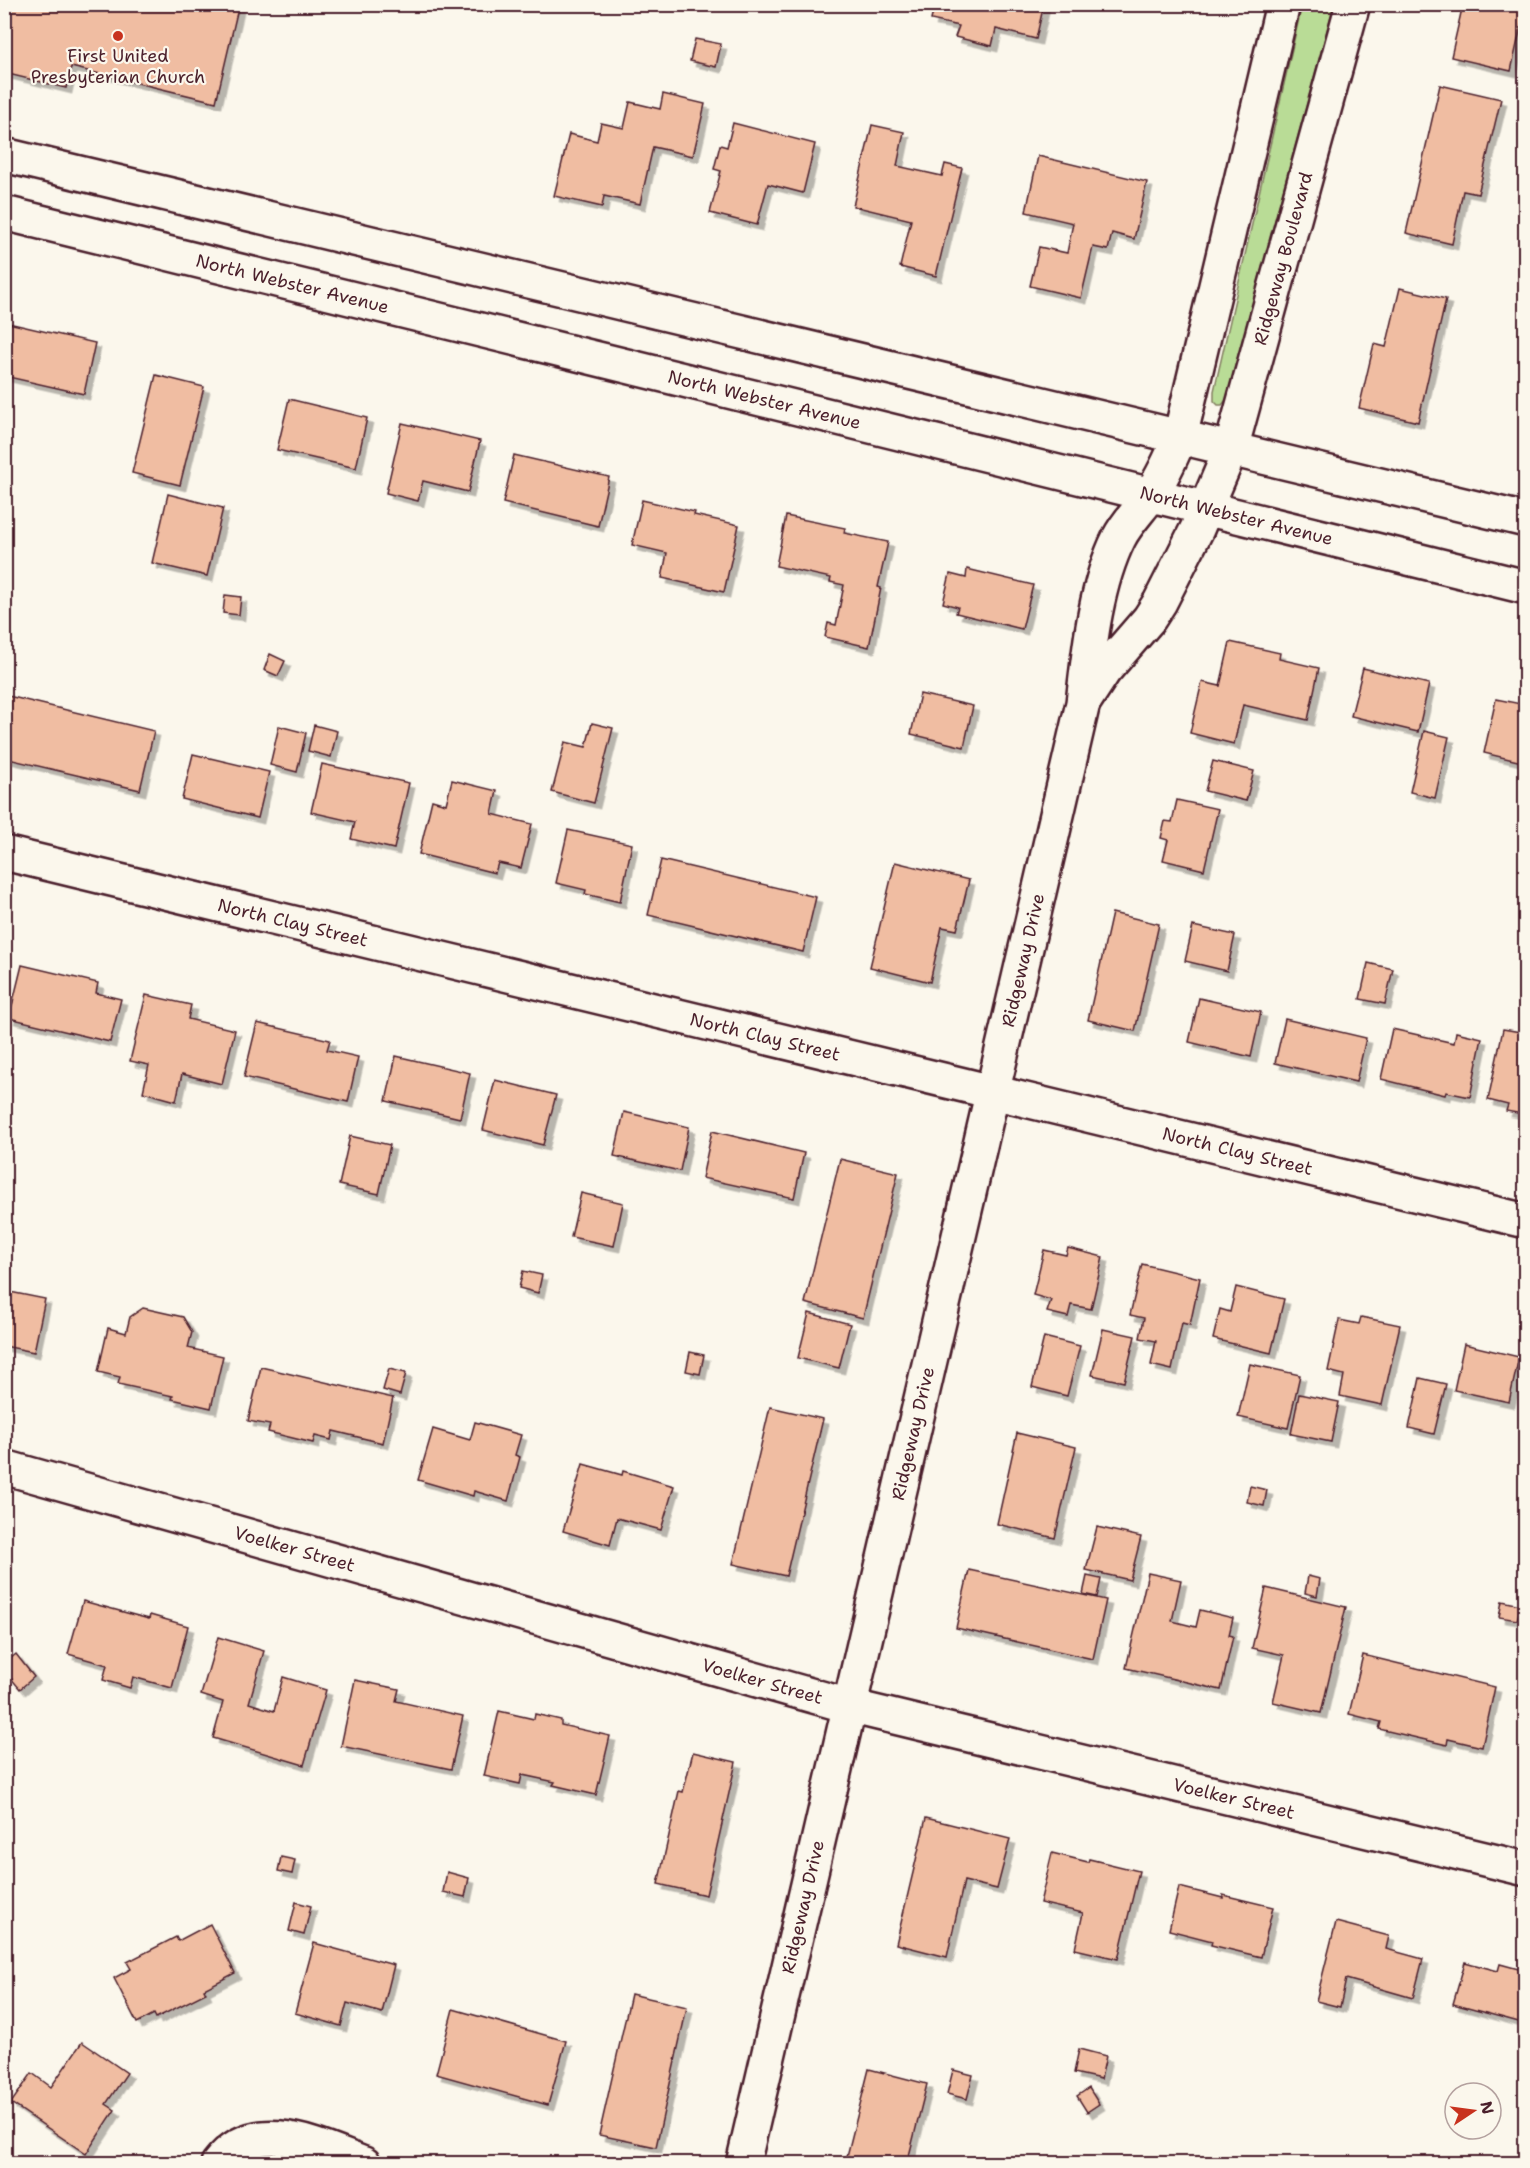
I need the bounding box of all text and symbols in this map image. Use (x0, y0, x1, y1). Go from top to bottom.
marker: First United Presbyterian Church (111, 29, 125, 43)
place label: First United Presbyterian Church (31, 44, 205, 89)
street label: Ridgeway Boulevard (1248, 169, 1318, 348)
street label: North Webster Avenue (193, 249, 392, 319)
street label: North Webster Avenue (665, 365, 863, 435)
street label: North Webster Avenue (1137, 481, 1335, 551)
street label: Ridgeway Drive (996, 891, 1050, 1029)
street label: North Clay Street (215, 893, 370, 953)
street label: North Clay Street (687, 1007, 843, 1067)
street label: North Clay Street (1160, 1121, 1315, 1181)
street label: Ridgeway Drive (886, 1364, 940, 1503)
street label: Voelker Street (231, 1521, 358, 1578)
street label: Voelker Street (699, 1653, 826, 1710)
street label: Voelker Street (1171, 1772, 1297, 1825)
street label: Ridgeway Drive (776, 1838, 830, 1976)
north arrow (1443, 2081, 1503, 2141)
text: N (1475, 2099, 1499, 2116)

